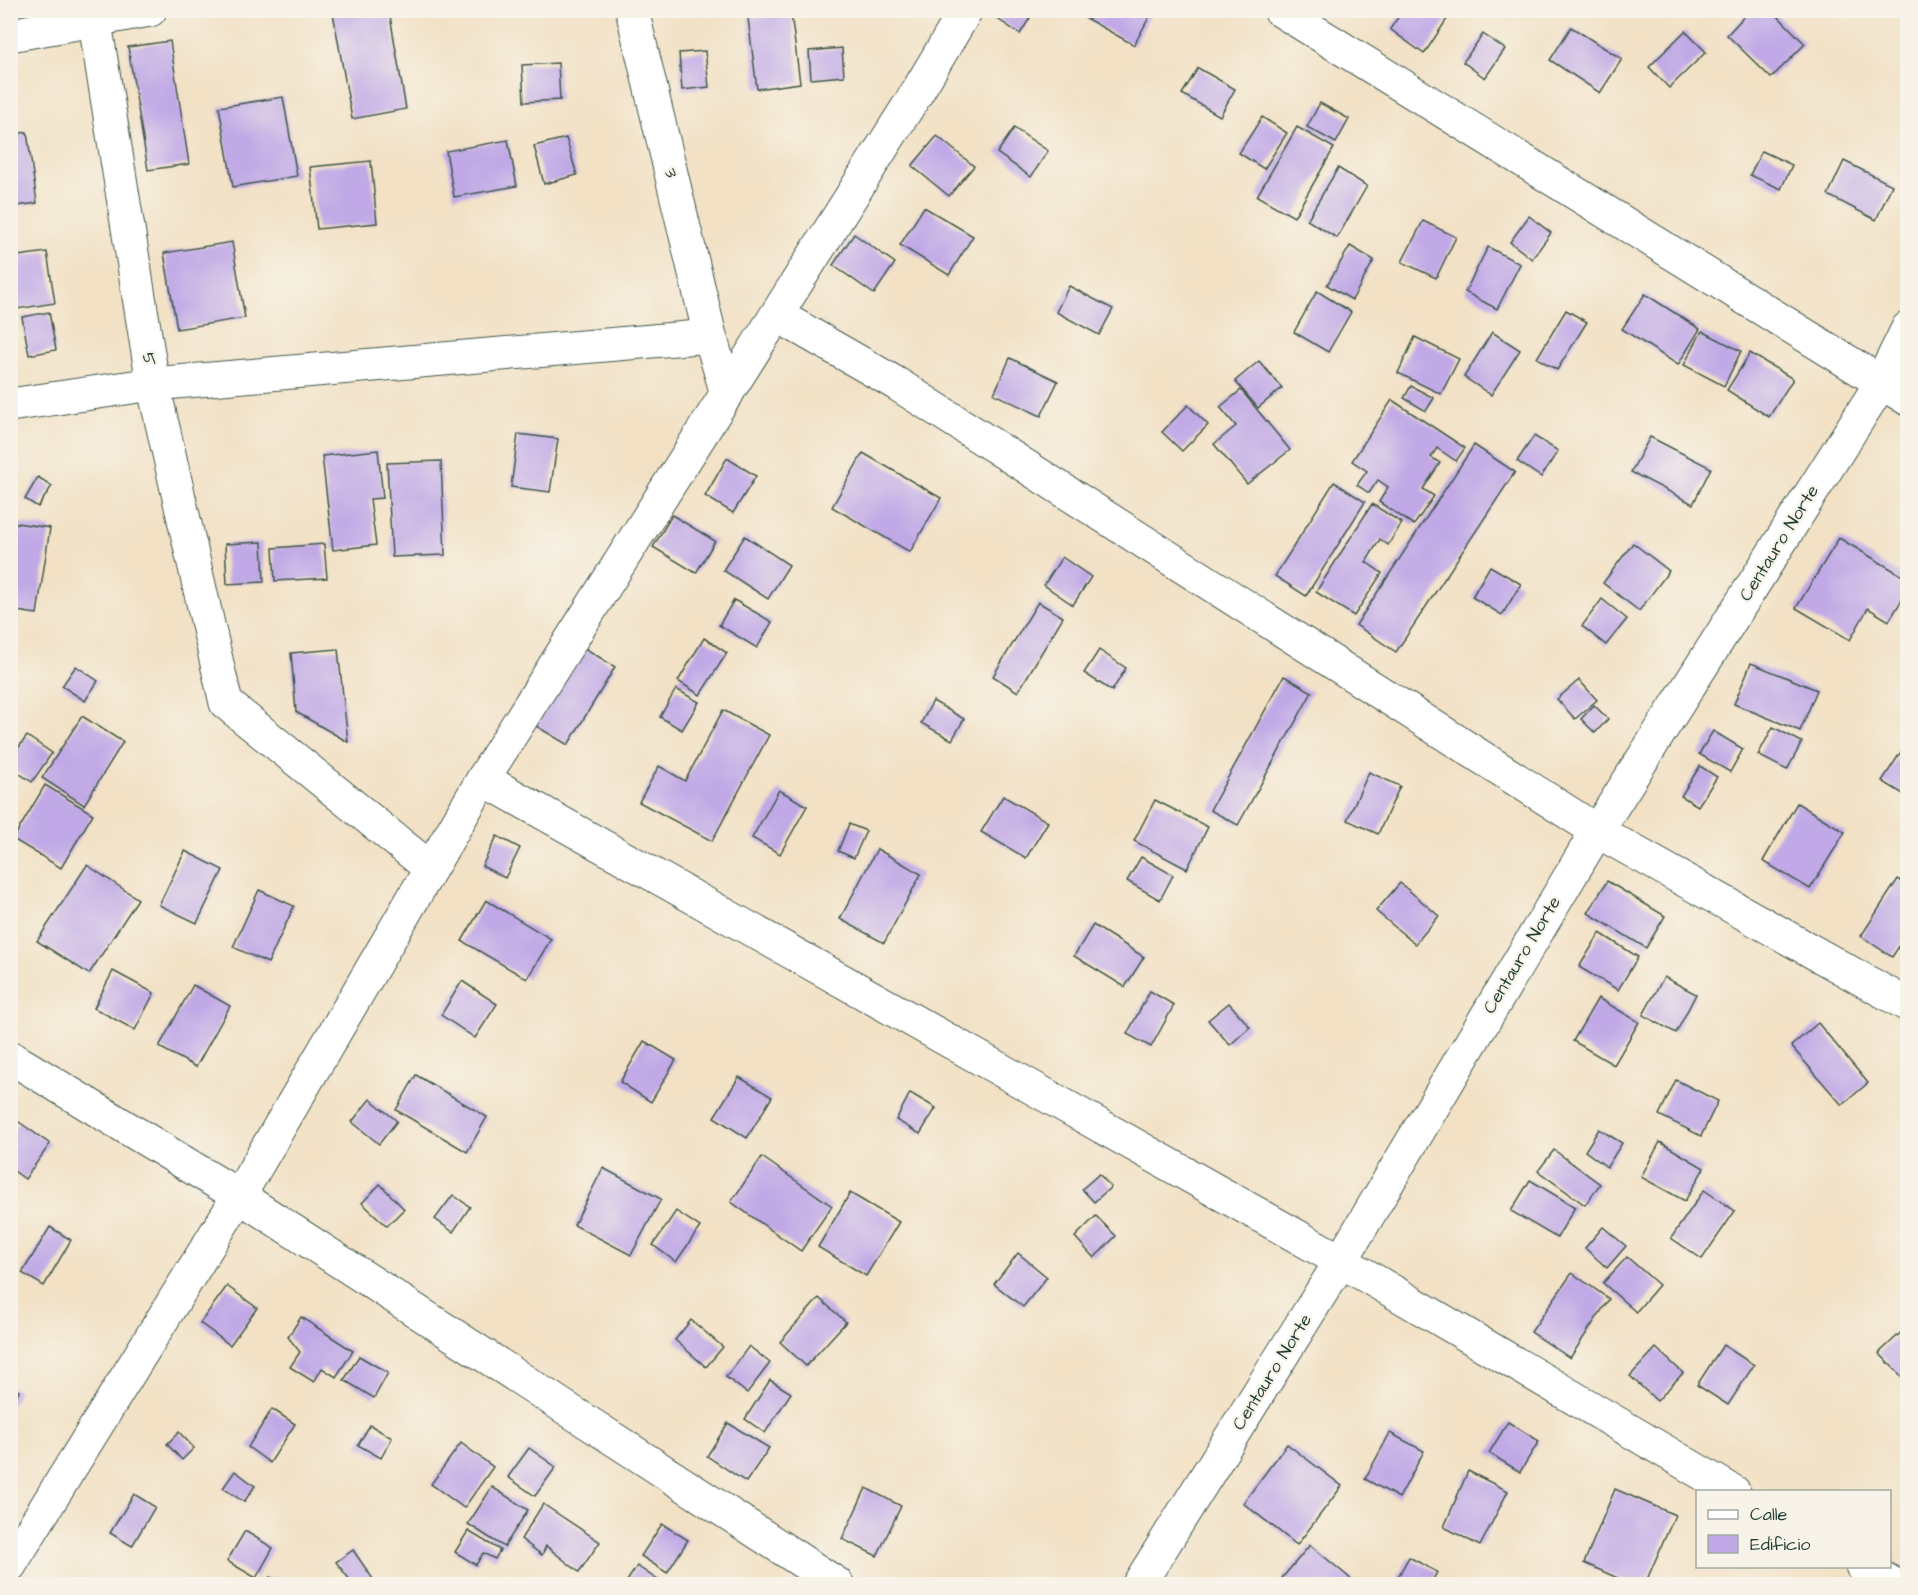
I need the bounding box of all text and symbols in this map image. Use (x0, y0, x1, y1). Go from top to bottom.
street label: 3 (658, 166, 684, 180)
street label: 5 (136, 351, 162, 367)
street label: Centauro Norte (1733, 480, 1825, 606)
street label: Centauro Norte (1477, 891, 1567, 1018)
street label: Centauro Norte (1226, 1309, 1318, 1435)
legend (1696, 1490, 1891, 1568)
text: Calle (1750, 1502, 1788, 1527)
text: Edificio (1750, 1532, 1810, 1557)

